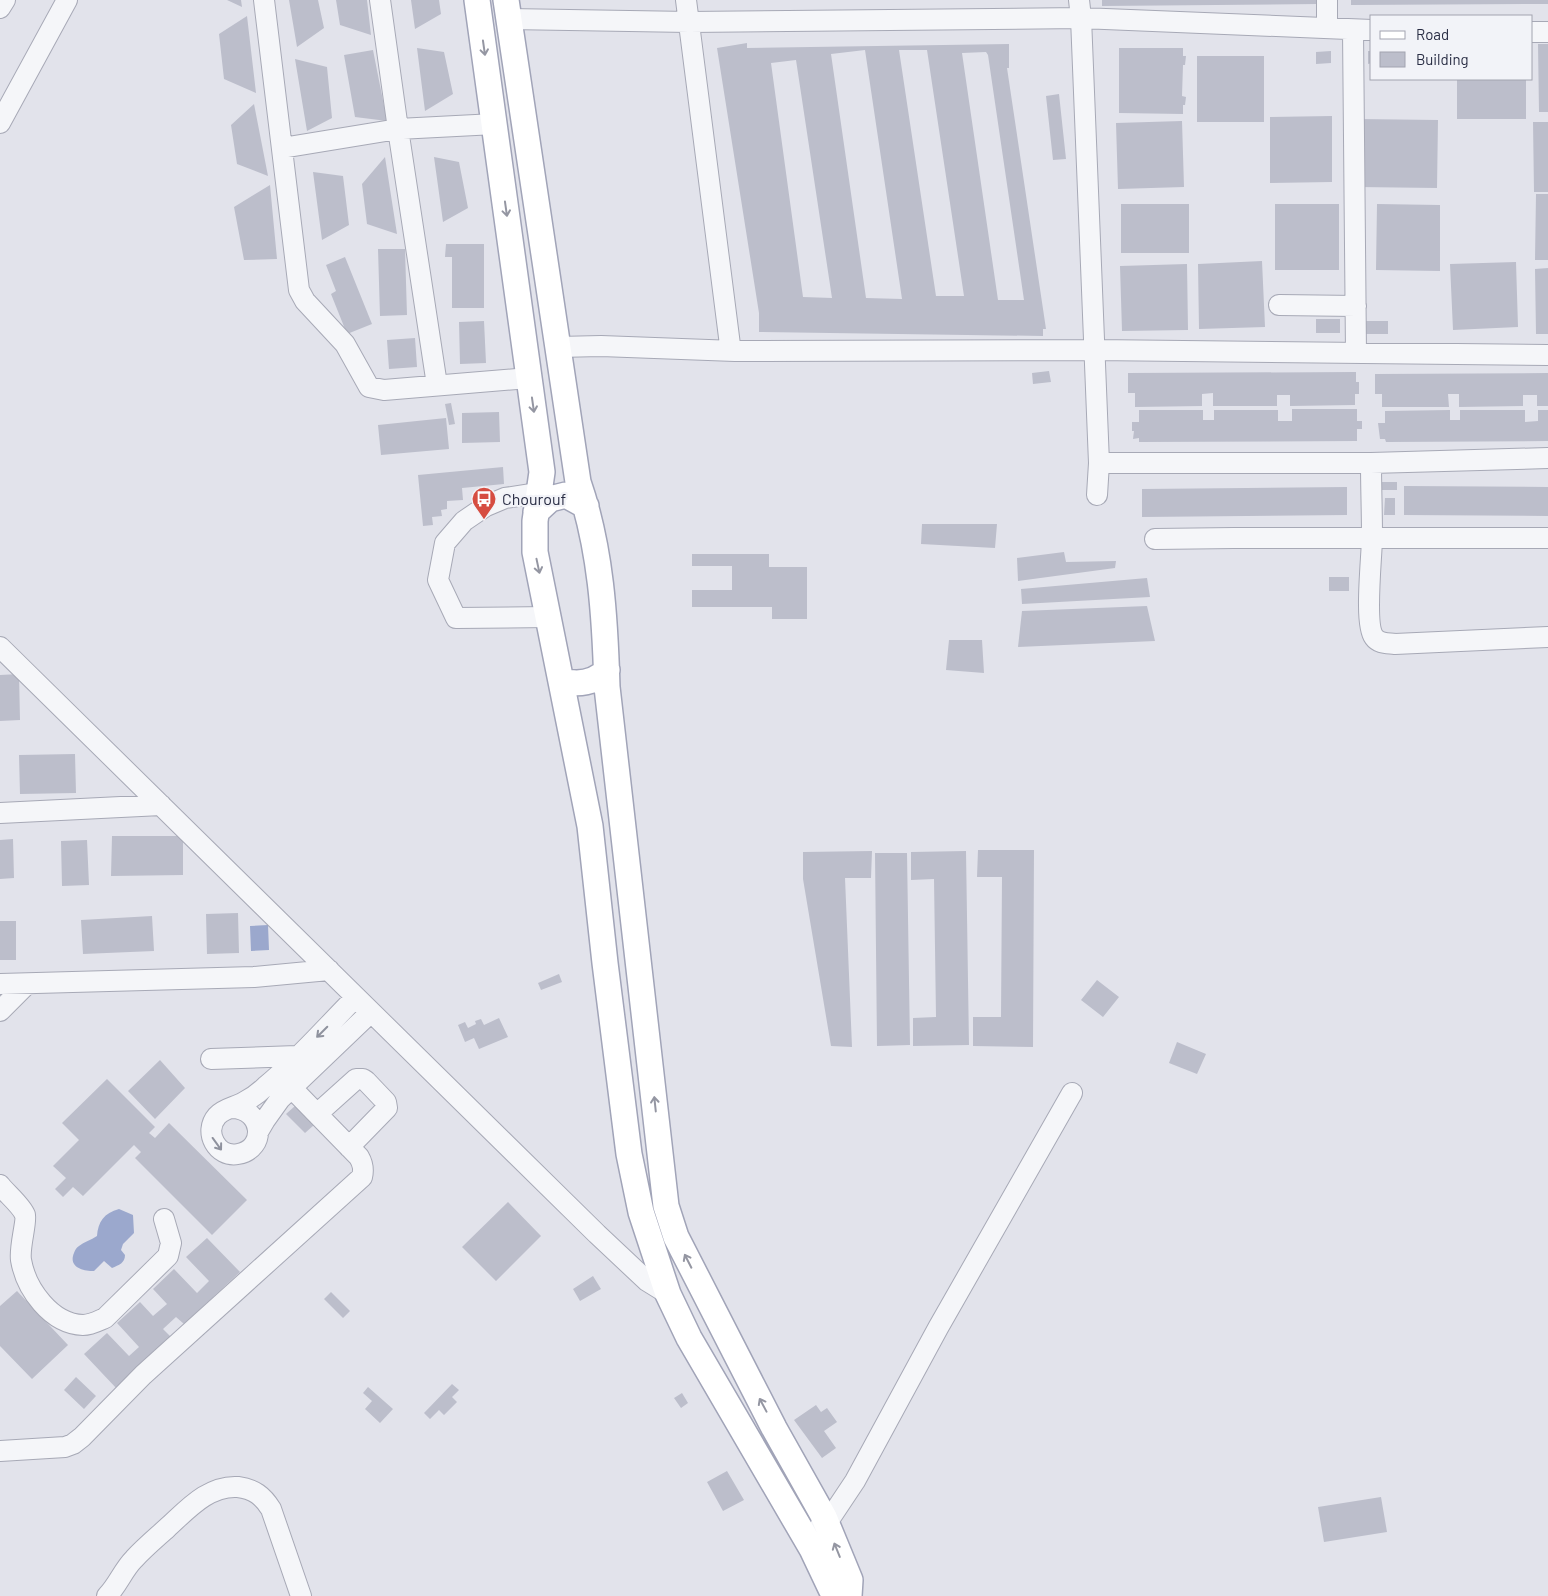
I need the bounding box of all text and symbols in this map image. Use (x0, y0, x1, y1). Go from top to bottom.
legend (1370, 15, 1533, 80)
text: Road (1416, 25, 1449, 43)
one-way arrow (479, 40, 489, 56)
text: Building (1416, 50, 1469, 68)
one-way arrow (501, 201, 511, 217)
one-way arrow (528, 397, 538, 413)
bus stop icon: Chourouf (471, 486, 497, 520)
place label: Chourouf (502, 489, 567, 508)
one-way arrow (534, 557, 543, 573)
one-way arrow (316, 1025, 328, 1038)
one-way arrow (650, 1096, 660, 1112)
one-way arrow (212, 1137, 222, 1151)
one-way arrow (683, 1254, 692, 1269)
one-way arrow (758, 1398, 768, 1413)
one-way arrow (832, 1543, 841, 1558)

